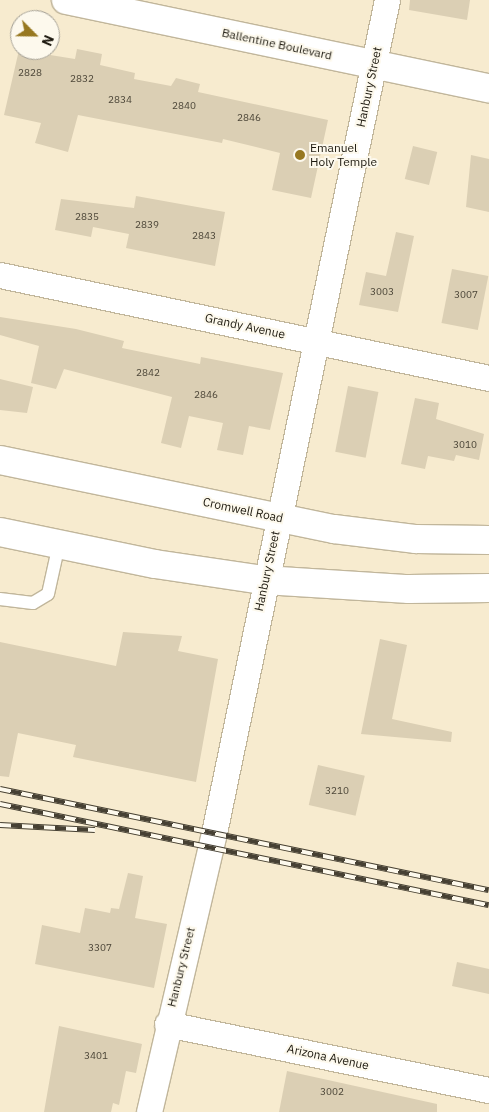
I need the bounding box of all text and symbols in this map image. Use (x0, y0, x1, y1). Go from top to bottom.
north arrow (10, 10, 60, 60)
street label: Ballentine Boulevard (221, 25, 333, 63)
text: N (38, 32, 58, 49)
street label: Hanbury Street (353, 46, 385, 128)
house number: 2828 (18, 67, 42, 79)
house number: 2832 (70, 73, 94, 85)
house number: 2834 (108, 94, 132, 106)
house number: 2840 (172, 100, 196, 112)
house number: 2846 (237, 112, 261, 124)
place label: Emanuel Holy Temple (310, 141, 377, 169)
marker: Emanuel Holy Temple (294, 149, 306, 161)
house number: 2835 (75, 211, 99, 223)
house number: 2839 (135, 219, 159, 231)
house number: 2843 (192, 230, 216, 242)
house number: 3003 (370, 286, 394, 298)
house number: 3007 (454, 289, 478, 301)
street label: Grandy Avenue (204, 310, 286, 342)
house number: 2842 (136, 367, 160, 379)
house number: 2846 (194, 389, 218, 401)
house number: 3010 (453, 439, 477, 451)
street label: Cromwell Road (202, 494, 284, 526)
street label: Hanbury Street (251, 530, 283, 612)
house number: 3210 (325, 785, 349, 797)
street label: Hanbury Street (164, 926, 198, 1008)
house number: 3307 (88, 942, 112, 954)
street label: Arizona Avenue (286, 1041, 370, 1073)
house number: 3401 (84, 1050, 108, 1062)
house number: 3002 (320, 1086, 344, 1098)

